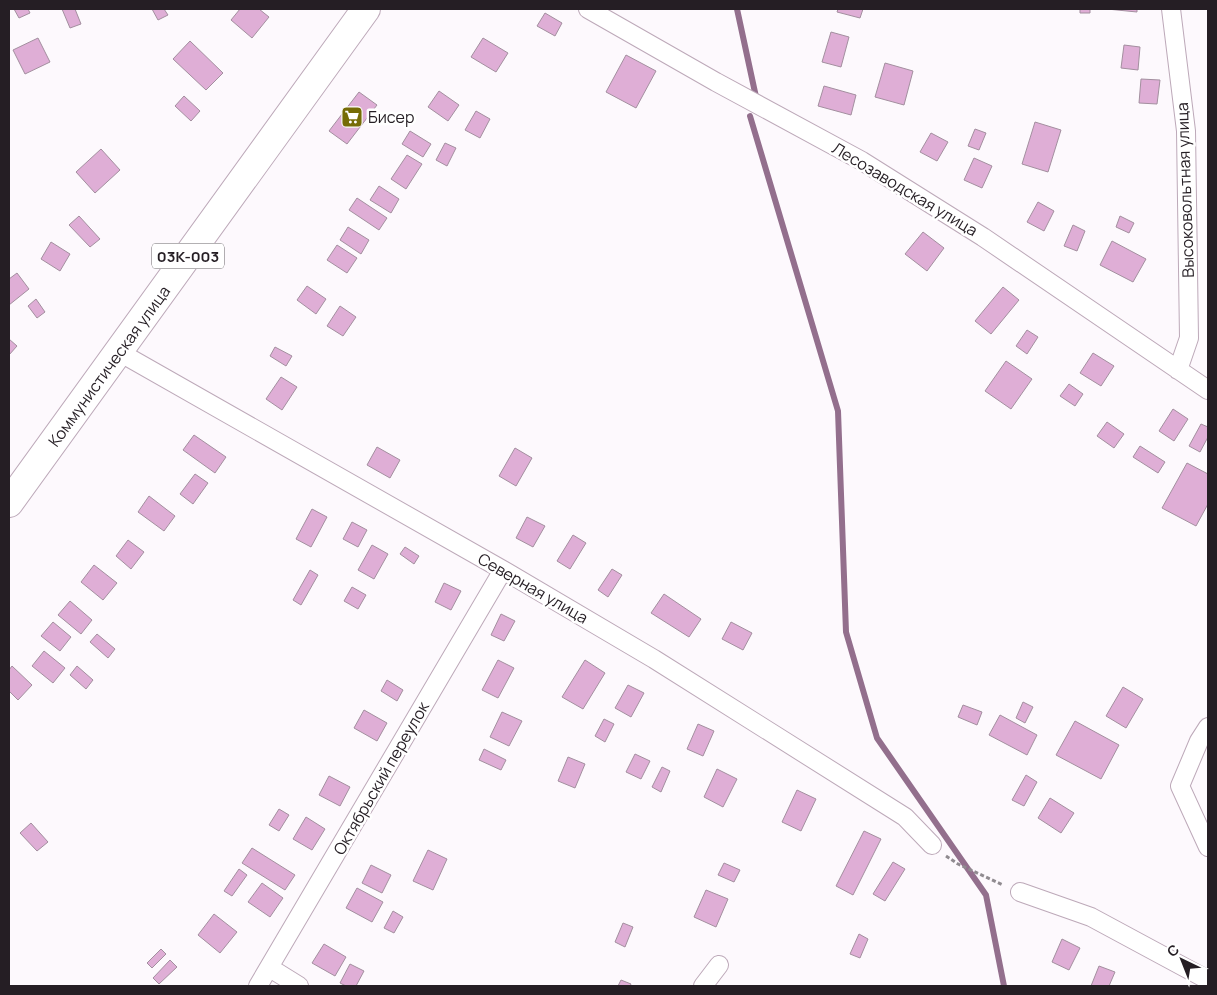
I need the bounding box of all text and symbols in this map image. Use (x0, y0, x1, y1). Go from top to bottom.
street label: Высоковольтная улица (1171, 102, 1199, 278)
supermarket icon: Бисер (340, 105, 364, 129)
place label: Бисер (368, 106, 414, 128)
street label: Лесозаводская улица (828, 137, 982, 241)
road number: 03К-003 (152, 244, 224, 268)
street label: Коммунистическая улица (43, 281, 175, 451)
street label: Северная улица (474, 548, 592, 628)
street label: Октябрьский переулок (328, 696, 434, 859)
north arrow (1157, 935, 1207, 985)
text: С (1163, 940, 1183, 961)

